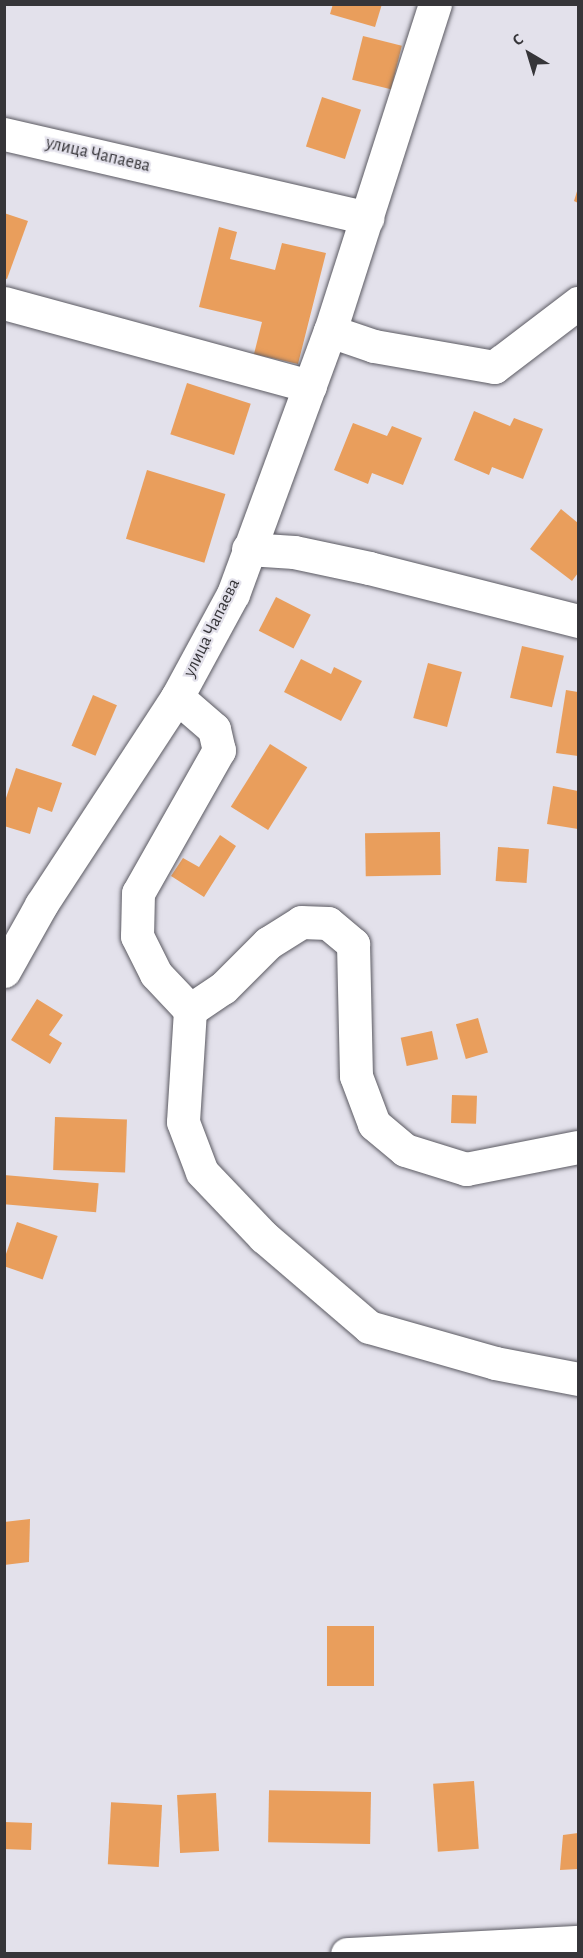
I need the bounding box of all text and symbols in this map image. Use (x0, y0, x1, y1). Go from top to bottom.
north arrow (499, 24, 559, 84)
text: С (509, 31, 526, 49)
street label: улица Чапаева (44, 132, 152, 178)
street label: улица Чапаева (179, 575, 245, 681)

